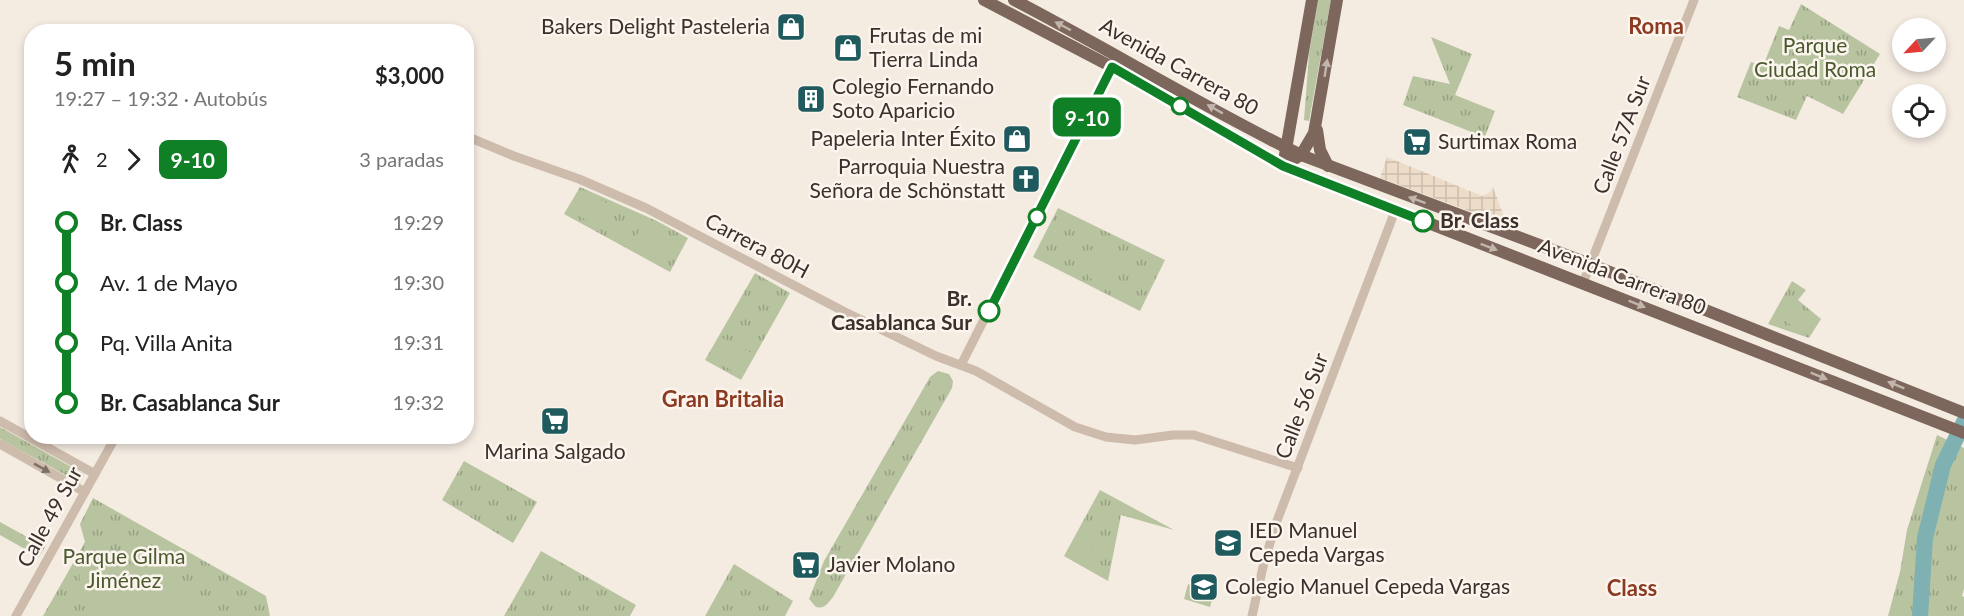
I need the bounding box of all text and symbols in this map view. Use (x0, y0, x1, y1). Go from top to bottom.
shop icon: Bakers Delight Pasteleria (775, 11, 807, 43)
street label: Avenida Carrera 80 (1096, 12, 1263, 120)
district label: Roma (1628, 12, 1684, 39)
place label: Bakers Delight Pasteleria (541, 13, 770, 38)
north arrow (1892, 18, 1946, 72)
map controls (1892, 18, 1946, 138)
one-way arrow (1054, 21, 1071, 30)
place label: Frutas de mi Tierra Linda (869, 22, 982, 71)
shop icon: Frutas de mi Tierra Linda (832, 32, 864, 64)
park label: Parque Ciudad Roma (1754, 32, 1876, 81)
text: 5 min (54, 43, 136, 83)
one-way arrow (1322, 58, 1331, 77)
text: $3,000 (375, 62, 444, 89)
street label: Calle 57A Sur (1587, 71, 1655, 197)
place label: Colegio Fernando Soto Aparicio (832, 73, 994, 122)
building icon: Colegio Fernando Soto Aparicio (795, 83, 827, 115)
button: locate (1892, 84, 1946, 138)
text: 19:27 – 19:32 · Autobús (54, 86, 267, 110)
unlabelled marker (1171, 97, 1189, 115)
line badge: 9-10 (1045, 98, 1129, 136)
text: 9-10 (1065, 105, 1109, 130)
one-way arrow (1206, 105, 1223, 115)
shop icon: Papeleria Inter Éxito (1001, 123, 1033, 155)
place label: Papeleria Inter Éxito (810, 125, 996, 150)
supermarket icon: Surtimax Roma (1401, 126, 1433, 158)
place label: Surtimax Roma (1438, 128, 1577, 153)
icon: walk (54, 143, 87, 176)
icon: forward (117, 143, 150, 176)
text: 2 (96, 147, 108, 171)
text: 9-10 (171, 147, 215, 172)
text: 3 paradas (359, 147, 444, 171)
place label: Parroquia Nuestra Señora de Schönstatt (809, 153, 1006, 202)
church icon: Parroquia Nuestra Señora de Schönstatt (1010, 163, 1042, 195)
one-way arrow (1408, 194, 1426, 204)
street label: Carrera 80H (701, 207, 814, 282)
place label: Br. Class (1440, 207, 1519, 232)
unlabelled marker (1028, 208, 1046, 226)
text: Br. Class (100, 209, 183, 236)
text: 19:29 (393, 210, 444, 234)
marker: Br. Class (1412, 210, 1434, 232)
street label: Avenida Carrera 80 (1535, 232, 1710, 319)
one-way arrow (1480, 242, 1498, 252)
text: Av. 1 de Mayo (100, 269, 238, 296)
text: 19:30 (393, 270, 444, 294)
place label: Br. Casablanca Sur (831, 285, 972, 334)
one-way arrow (1629, 299, 1647, 309)
marker: Br. Casablanca Sur (978, 300, 1000, 322)
text: Pq. Villa Anita (100, 329, 233, 356)
text: 19:31 (393, 330, 444, 354)
street label: Calle 56 Sur (1269, 349, 1332, 462)
one-way arrow (1810, 372, 1828, 381)
one-way arrow (1886, 380, 1904, 390)
district label: Gran Britalia (662, 385, 784, 412)
text: Br. Casablanca Sur (100, 389, 280, 416)
text: 19:32 (393, 390, 444, 414)
supermarket icon: Marina Salgado (539, 405, 571, 437)
place label: Marina Salgado (484, 438, 626, 463)
street label: Calle 49 Sur (11, 461, 87, 571)
one-way arrow (34, 463, 51, 473)
place label: IED Manuel Cepeda Vargas (1249, 517, 1385, 566)
school or university icon: IED Manuel Cepeda Vargas (1212, 527, 1244, 559)
park label: Parque Gilma Jiménez (63, 543, 185, 592)
supermarket icon: Javier Molano (790, 549, 822, 581)
place label: Javier Molano (827, 551, 955, 576)
school or university icon: Colegio Manuel Cepeda Vargas (1188, 571, 1220, 603)
place label: Colegio Manuel Cepeda Vargas (1225, 573, 1510, 598)
district label: Class (1607, 574, 1657, 601)

